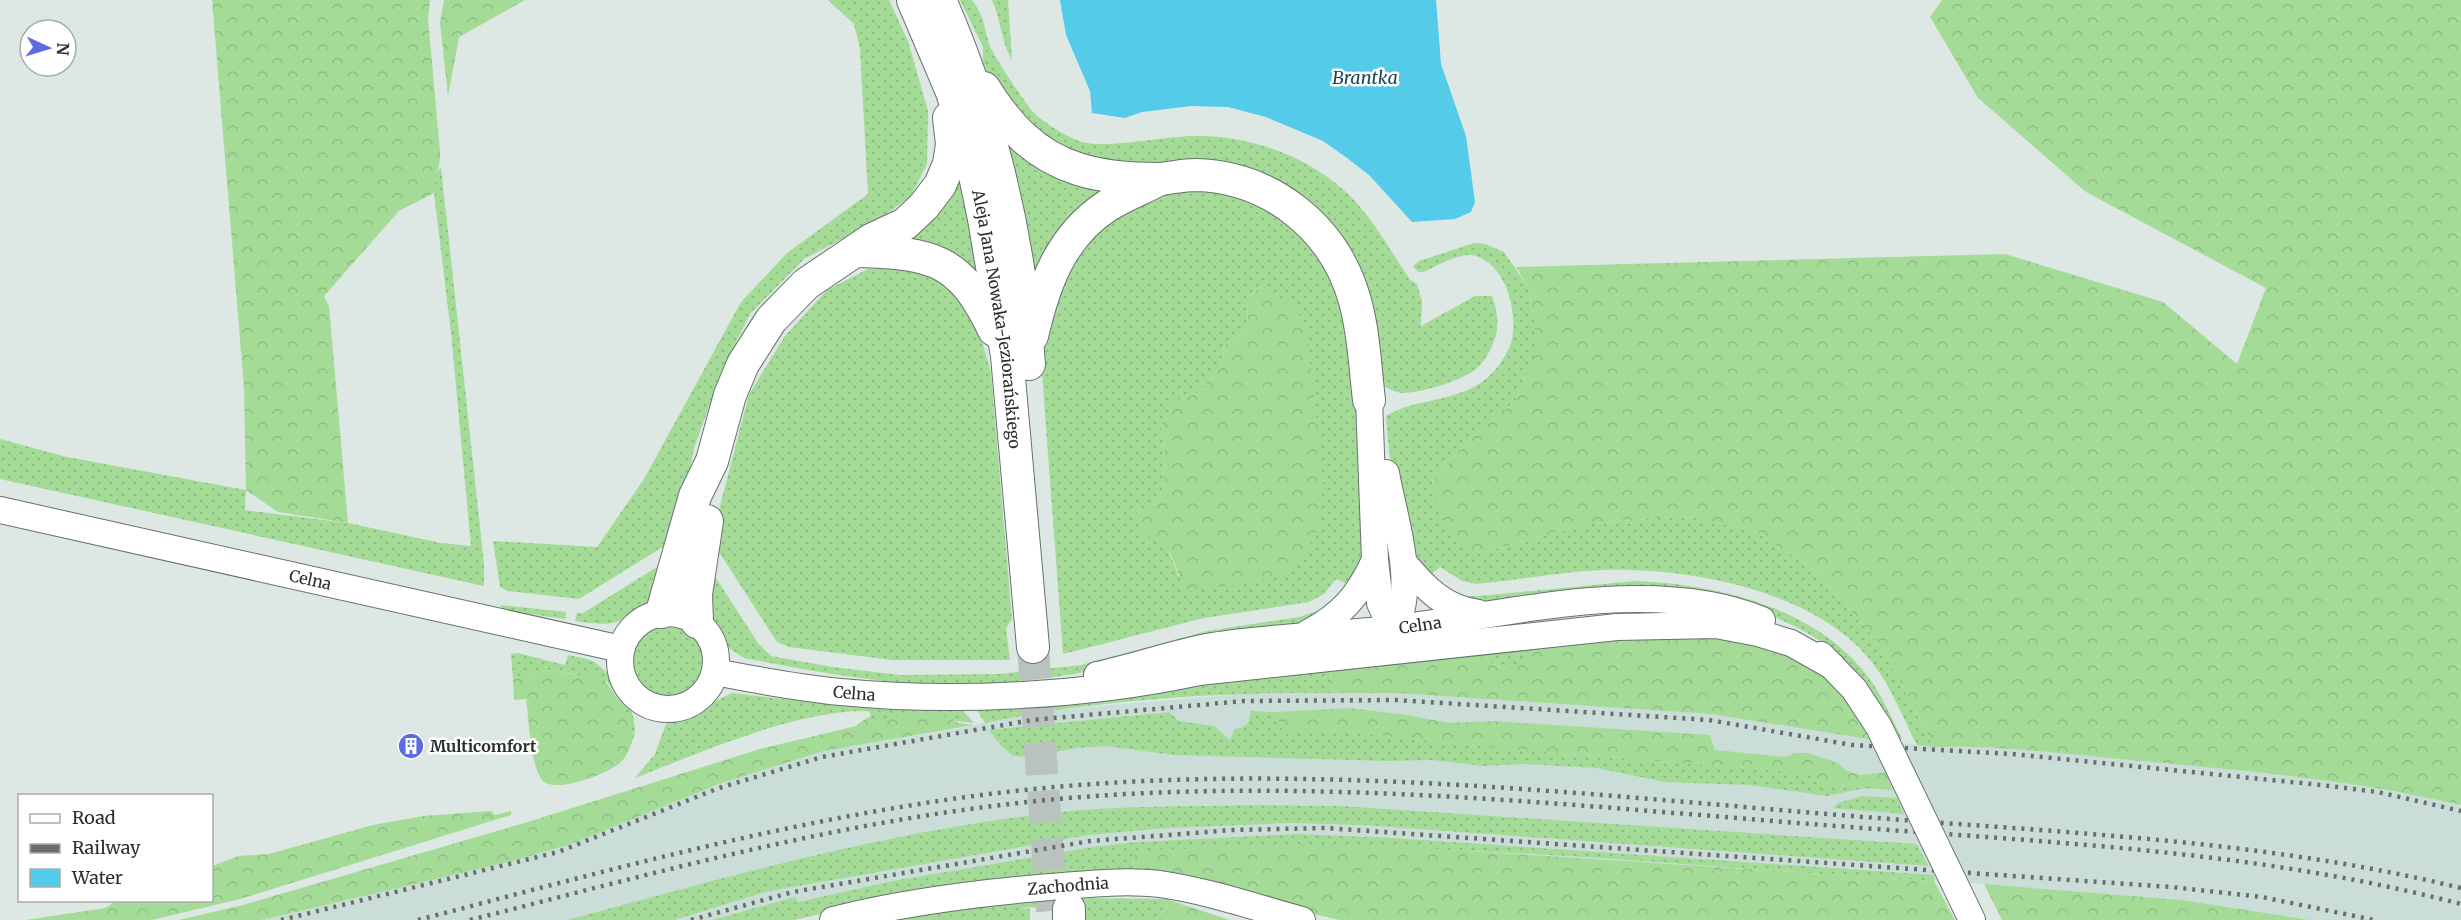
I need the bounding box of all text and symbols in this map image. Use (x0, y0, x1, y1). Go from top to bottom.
north arrow (18, 18, 78, 78)
text: N (53, 42, 73, 56)
water label: Brantka (1332, 66, 1398, 89)
street label: Aleja Jana Nowaka-Jeziorańskiego (968, 187, 1025, 449)
street label: Celna (287, 565, 334, 594)
street label: Celna (1398, 612, 1443, 638)
street label: Celna (832, 681, 877, 705)
building icon: Multicomfort (396, 731, 426, 761)
place label: Multicomfort (430, 736, 537, 756)
legend (18, 794, 213, 902)
text: Road (72, 806, 116, 829)
text: Railway (72, 836, 141, 859)
text: Water (71, 866, 123, 889)
street label: Zachodnia (1027, 873, 1110, 899)

